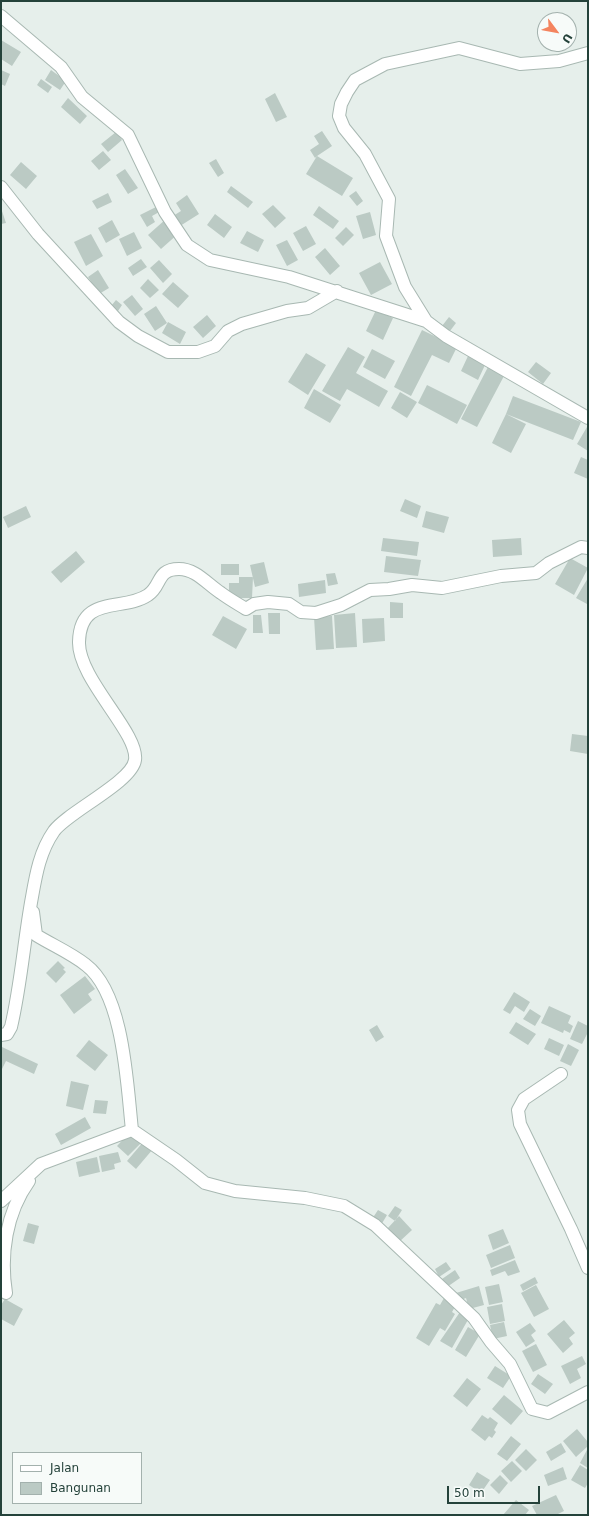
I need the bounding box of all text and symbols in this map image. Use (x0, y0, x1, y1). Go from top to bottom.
north arrow (537, 12, 577, 52)
text: U (559, 31, 575, 45)
legend (12, 1452, 142, 1504)
text: Jalan (50, 1461, 79, 1475)
scale bar (449, 1478, 542, 1504)
text: Bangunan (50, 1481, 111, 1495)
text: 50 m (454, 1486, 485, 1500)

